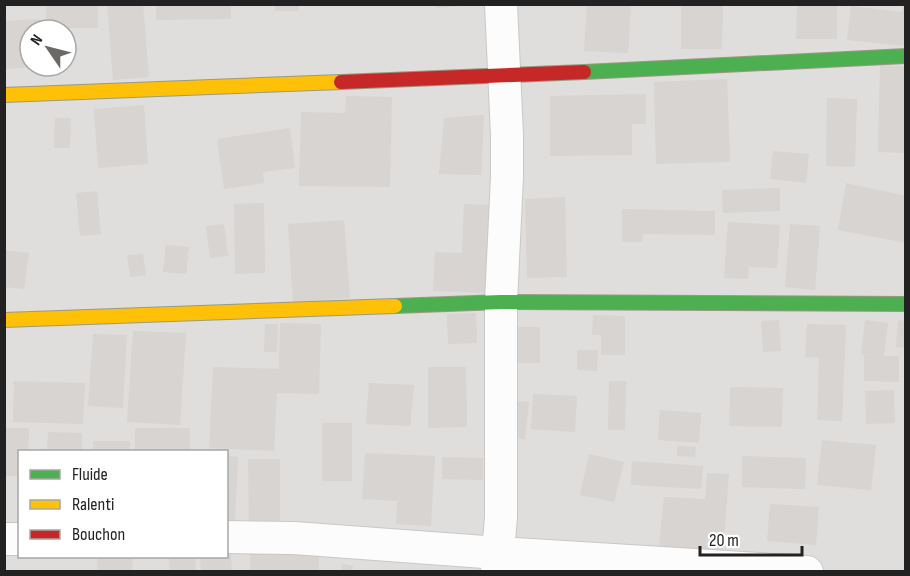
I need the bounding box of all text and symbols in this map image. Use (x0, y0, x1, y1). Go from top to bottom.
north arrow (18, 18, 78, 78)
text: N (27, 31, 47, 49)
legend (18, 450, 228, 558)
text: Fluide (72, 464, 108, 485)
text: Ralenti (72, 494, 114, 515)
scale bar (700, 519, 802, 557)
text: Bouchon (72, 524, 125, 545)
text: 20 m (709, 530, 739, 551)

